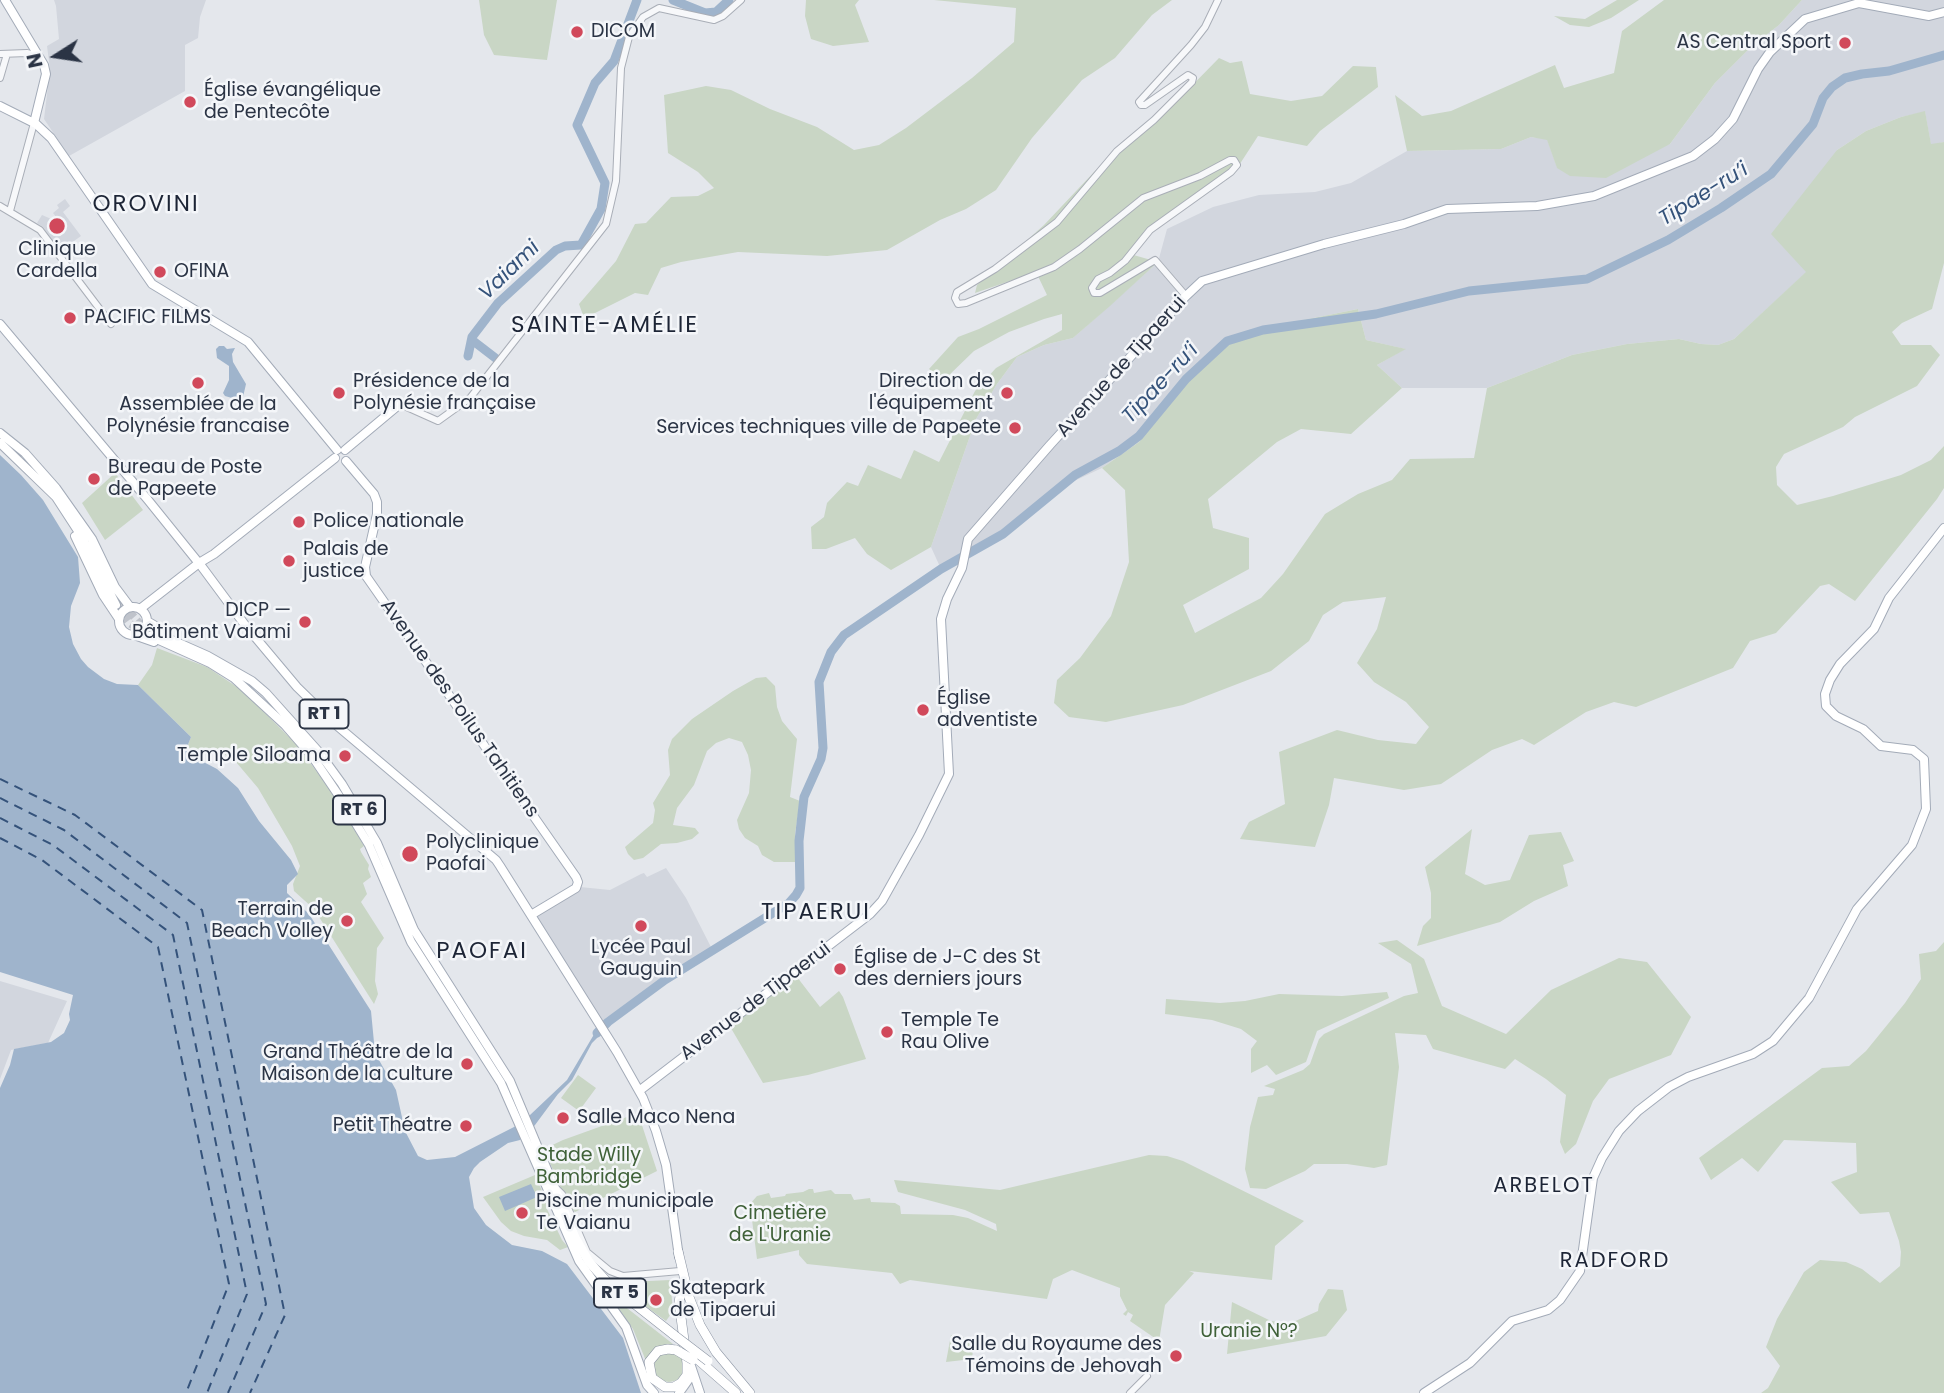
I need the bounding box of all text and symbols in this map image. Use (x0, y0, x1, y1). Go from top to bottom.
north arrow (21, 21, 91, 91)
place label: DICOM (591, 21, 655, 43)
marker: DICOM (569, 24, 585, 40)
place label: AS Central Sport (1677, 32, 1831, 54)
marker: AS Central Sport (1837, 35, 1853, 51)
text: N (20, 51, 50, 70)
place label: Église évangélique de Pentecôte (204, 80, 381, 124)
marker: Église évangélique de Pentecôte (182, 94, 198, 110)
water label: Tipae-ru’i (1655, 158, 1753, 232)
district label: OROVINI (93, 191, 199, 219)
marker: Clinique Cardella (47, 216, 67, 236)
water label: Vaiami (474, 236, 546, 306)
place label: Clinique Cardella (16, 239, 98, 283)
place label: OFINA (174, 261, 229, 283)
marker: OFINA (152, 264, 168, 280)
street label: Avenue de Tipaerui (1052, 292, 1192, 442)
place label: PACIFIC FILMS (84, 307, 211, 329)
marker: PACIFIC FILMS (62, 310, 78, 326)
district label: SAINTE-AMÉLIE (513, 312, 697, 340)
water label: Tipae-ru’i (1117, 339, 1205, 429)
place label: Présidence de la Polynésie française (353, 371, 536, 415)
place label: Direction de l'équipement (869, 371, 993, 415)
marker: Assemblée de la Polynésie francaise (190, 375, 206, 391)
marker: Présidence de la Polynésie française (331, 385, 347, 401)
marker: Direction de l'équipement (999, 385, 1015, 401)
place label: Assemblée de la Polynésie francaise (106, 394, 290, 438)
place label: Services techniques ville de Papeete (656, 417, 1001, 439)
marker: Services techniques ville de Papeete (1007, 420, 1023, 436)
place label: Bureau de Poste de Papeete (108, 457, 262, 501)
marker: Bureau de Poste de Papeete (86, 471, 102, 487)
place label: Police nationale (313, 511, 464, 533)
marker: Police nationale (291, 514, 307, 530)
place label: Palais de justice (303, 539, 389, 583)
marker: Palais de justice (281, 553, 297, 569)
street label: Avenue des Poilus Tahitiens (375, 596, 543, 822)
place label: DICP — Bâtiment Vaiami (132, 600, 291, 644)
marker: DICP — Bâtiment Vaiami (297, 614, 313, 630)
place label: Église adventiste (937, 688, 1037, 732)
road number: RT 1 (300, 700, 348, 728)
marker: Église adventiste (915, 702, 931, 718)
place label: Temple Siloama (177, 745, 331, 767)
marker: Temple Siloama (337, 748, 353, 764)
road number: RT 6 (333, 796, 385, 824)
place label: Polyclinique Paofai (426, 832, 539, 876)
marker: Polyclinique Paofai (400, 844, 420, 864)
place label: Terrain de Beach Volley (211, 899, 333, 943)
district label: TIPAERUI (762, 899, 870, 927)
marker: Terrain de Beach Volley (339, 913, 355, 929)
marker: Lycée Paul Gauguin (633, 918, 649, 934)
place label: Lycée Paul Gauguin (591, 937, 691, 981)
district label: PAOFAI (437, 938, 527, 966)
street label: Avenue de Tipaerui (676, 938, 836, 1066)
place label: Église de J-C des St des derniers jours (854, 947, 1040, 991)
marker: Église de J-C des St des derniers jours (832, 961, 848, 977)
place label: Temple Te Rau Olive (901, 1010, 999, 1054)
marker: Temple Te Rau Olive (879, 1024, 895, 1040)
place label: Grand Théâtre de la Maison de la culture (261, 1042, 453, 1086)
marker: Grand Théâtre de la Maison de la culture (459, 1056, 475, 1072)
place label: Salle Maco Nena (577, 1107, 735, 1129)
marker: Salle Maco Nena (555, 1110, 571, 1126)
place label: Petit Théatre (333, 1115, 452, 1137)
marker: Petit Théatre (458, 1118, 474, 1134)
park label: Stade Willy Bambridge (536, 1145, 642, 1189)
district label: ARBELOT (1494, 1174, 1594, 1200)
place label: Piscine municipale Te Vaianu (536, 1191, 714, 1235)
park label: Cimetière de L'Uranie (729, 1203, 831, 1247)
marker: Piscine municipale Te Vaianu (514, 1205, 530, 1221)
district label: RADFORD (1561, 1249, 1669, 1275)
road number: RT 5 (594, 1278, 646, 1308)
place label: Skatepark de Tipaerui (670, 1278, 776, 1322)
marker: Skatepark de Tipaerui (648, 1292, 664, 1308)
park label: Uranie N°? (1200, 1321, 1298, 1343)
place label: Salle du Royaume des Témoins de Jehovah (951, 1334, 1162, 1378)
marker: Salle du Royaume des Témoins de Jehovah (1168, 1348, 1184, 1364)

